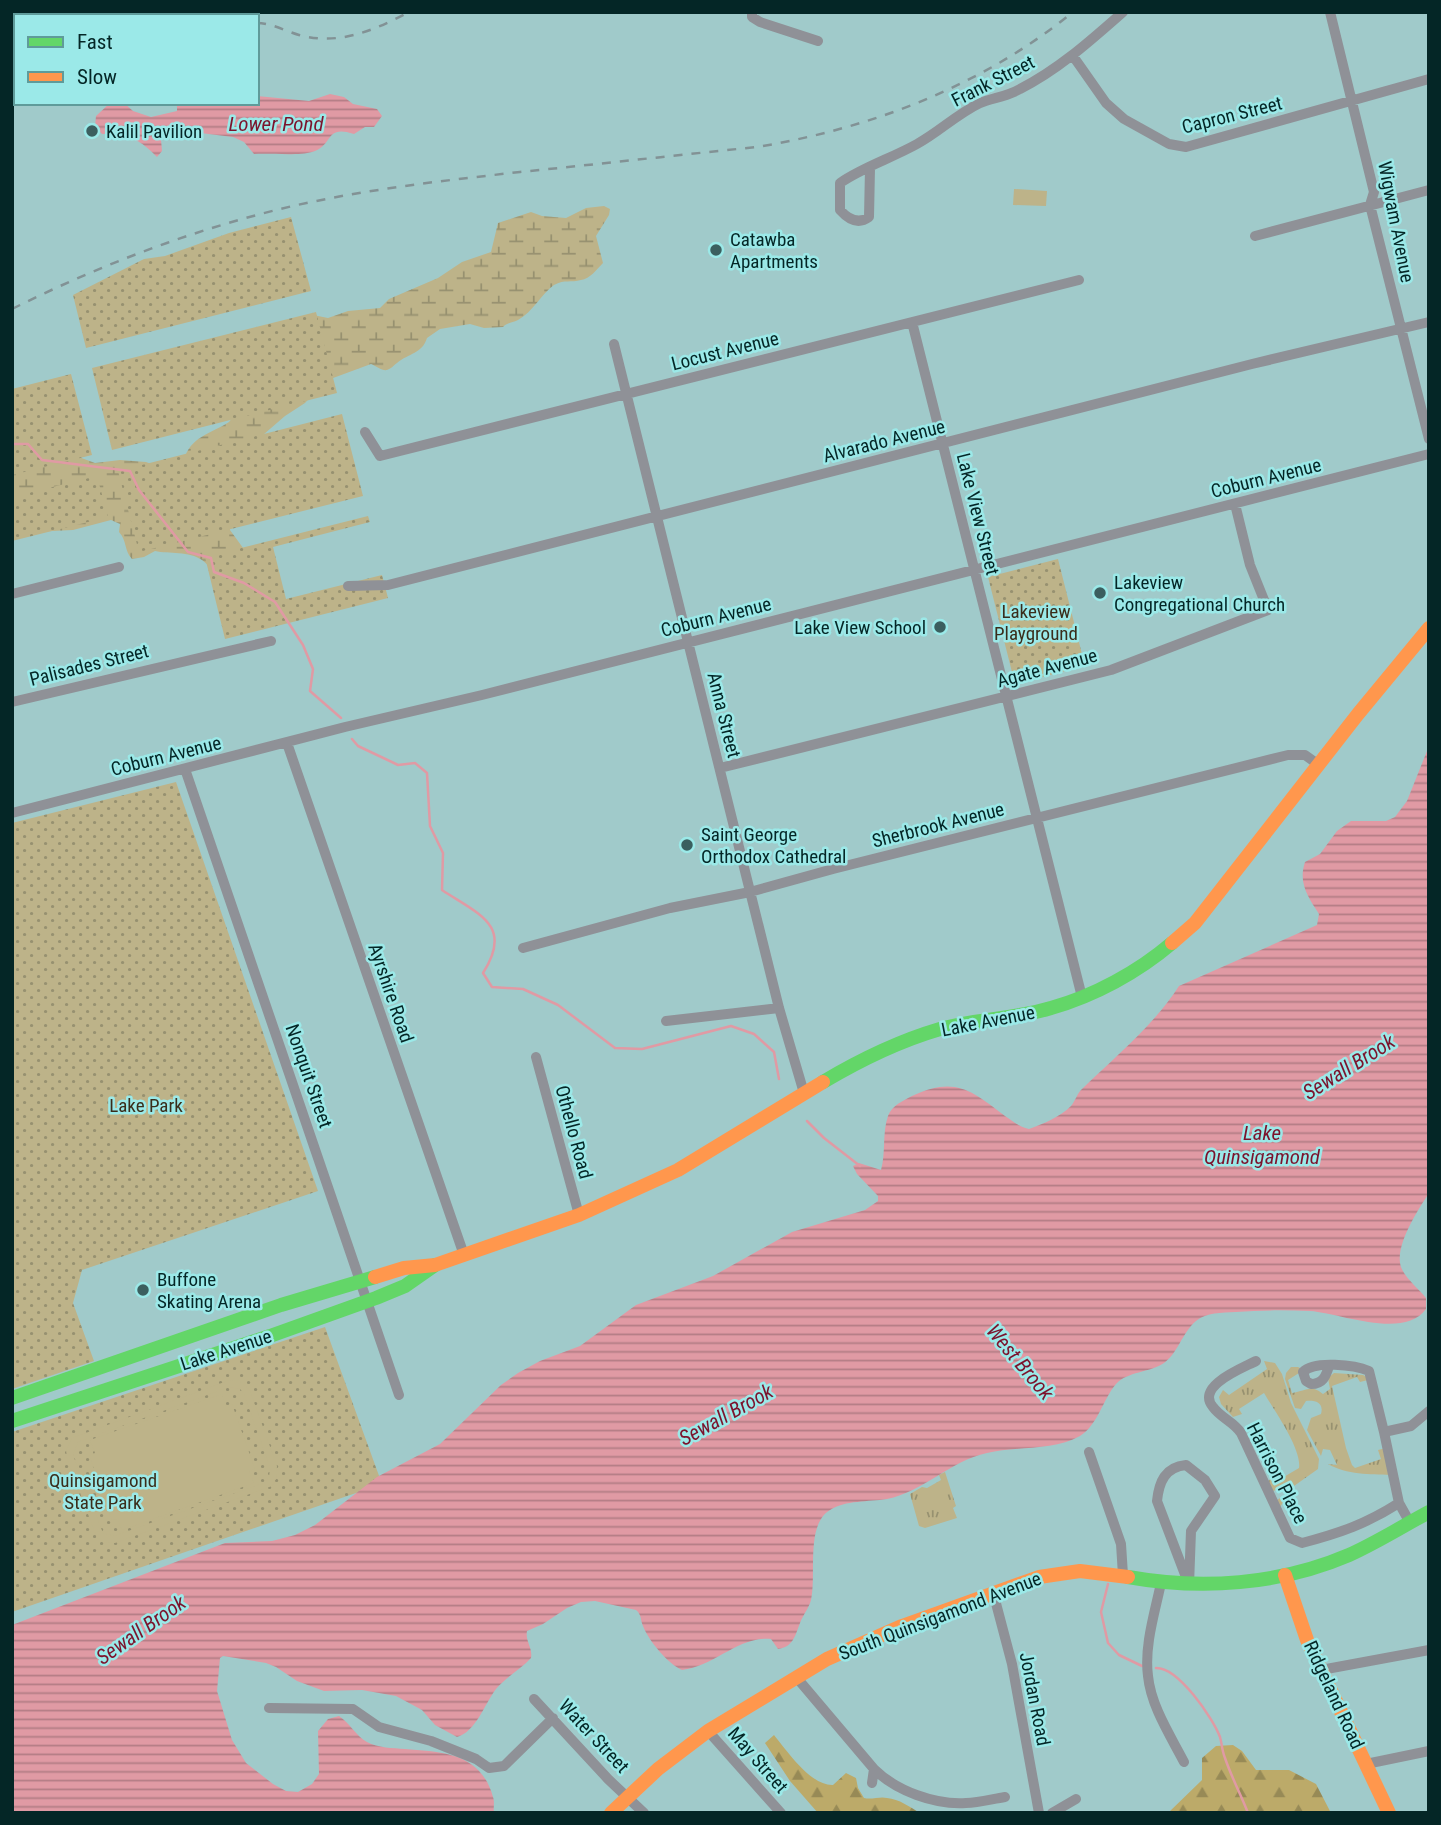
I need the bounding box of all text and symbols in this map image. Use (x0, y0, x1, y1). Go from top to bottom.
legend (14, 14, 259, 105)
text: Fast (77, 30, 113, 54)
street label: Frank Street (948, 50, 1038, 112)
text: Slow (77, 65, 117, 89)
street label: Capron Street (1180, 91, 1284, 139)
water label: Lower Pond (228, 112, 324, 136)
place label: Kalil Pavilion (106, 120, 202, 143)
marker: Kalil Pavilion (84, 123, 100, 139)
street label: Wigwam Avenue (1373, 159, 1419, 285)
place label: Catawba Apartments (730, 228, 818, 273)
marker: Catawba Apartments (708, 242, 724, 258)
street label: Locust Avenue (669, 327, 781, 375)
street label: Alvarado Avenue (821, 415, 947, 467)
street label: Lake View Street (952, 451, 1004, 577)
street label: Coburn Avenue (1208, 453, 1324, 503)
place label: Lakeview Congregational Church (1114, 571, 1285, 616)
marker: Lakeview Congregational Church (1092, 585, 1108, 601)
street label: Coburn Avenue (658, 592, 774, 642)
park label: Lakeview Playground (994, 600, 1078, 645)
place label: Lake View School (794, 616, 926, 639)
marker: Lake View School (932, 619, 948, 635)
street label: Palisades Street (27, 639, 151, 691)
street label: Agate Avenue (994, 644, 1100, 692)
street label: Anna Street (702, 670, 746, 760)
street label: Coburn Avenue (108, 731, 224, 781)
street label: Sherbrook Avenue (870, 797, 1007, 853)
place label: Saint George Orthodox Cathedral (701, 823, 846, 868)
marker: Saint George Orthodox Cathedral (679, 837, 695, 853)
street label: Ayrshire Road (363, 940, 419, 1046)
street label: Lake Avenue (939, 1001, 1037, 1041)
street label: Nonquit Street (281, 1021, 337, 1131)
water label: Sewall Brook (1299, 1029, 1400, 1105)
street label: Othello Road (550, 1083, 598, 1181)
park label: Lake Park (109, 1094, 183, 1117)
water label: Lake Quinsigamond (1204, 1121, 1321, 1169)
place label: Buffone Skating Arena (157, 1268, 261, 1313)
marker: Buffone Skating Arena (135, 1282, 151, 1298)
water label: West Brook (981, 1319, 1059, 1405)
street label: Lake Avenue (178, 1324, 275, 1376)
water label: Sewall Brook (675, 1379, 778, 1451)
street label: Harrison Place (1242, 1419, 1312, 1527)
park label: Quinsigamond State Park (49, 1469, 157, 1514)
street label: South Quinsigamond Avenue (836, 1567, 1045, 1665)
water label: Sewall Brook (92, 1590, 191, 1670)
street label: Ridgeland Road (1299, 1637, 1369, 1753)
street label: Jordan Road (1015, 1650, 1055, 1748)
street label: Water Street (554, 1694, 634, 1778)
street label: May Street (723, 1722, 793, 1798)

